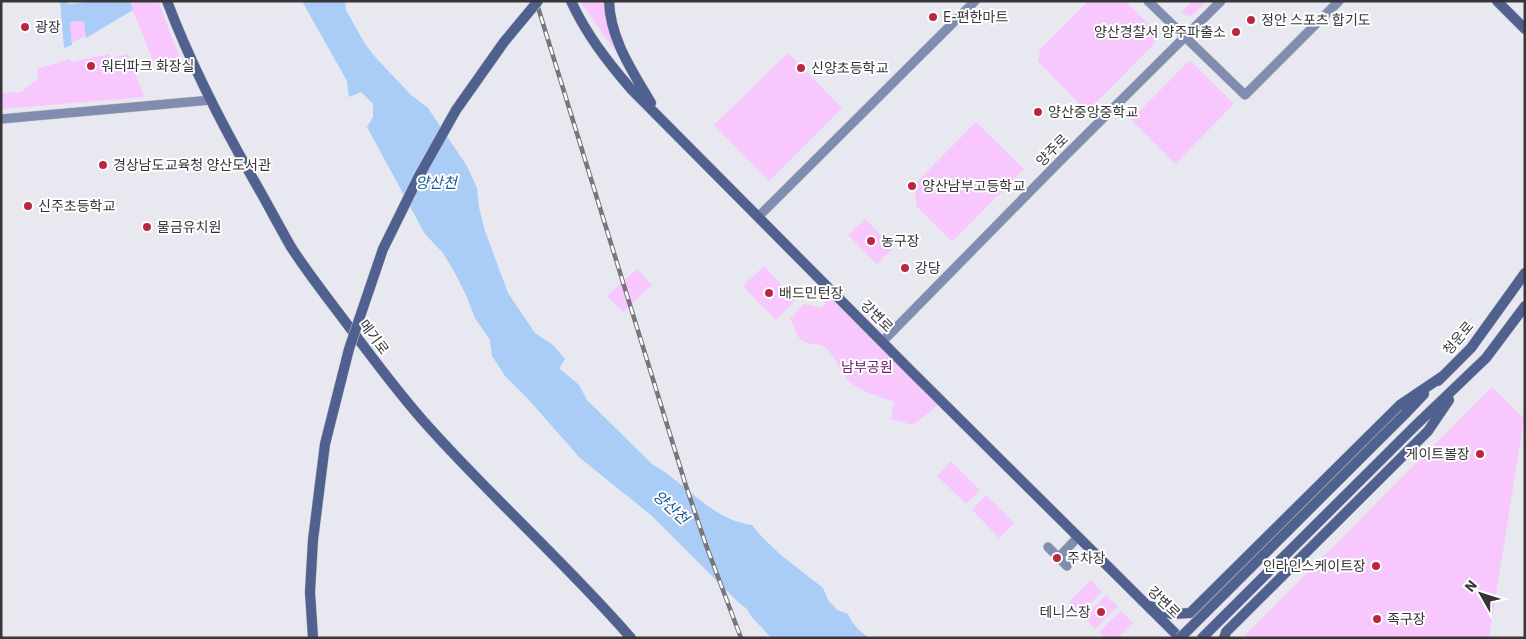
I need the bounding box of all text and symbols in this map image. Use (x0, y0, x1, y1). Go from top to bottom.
place label: E-편한마트 (943, 8, 1008, 26)
marker: E-편한마트 (927, 11, 939, 23)
place label: 정안 스포츠 합기도 (1261, 11, 1371, 29)
marker: 정안 스포츠 합기도 (1245, 14, 1257, 26)
place label: 광장 (35, 18, 61, 36)
marker: 광장 (19, 21, 31, 33)
place label: 양산경찰서 양주파출소 (1094, 23, 1226, 41)
marker: 양산경찰서 양주파출소 (1230, 26, 1242, 38)
place label: 워터파크 화장실 (101, 57, 194, 75)
place label: 신양초등학교 (811, 59, 888, 77)
marker: 워터파크 화장실 (85, 60, 97, 72)
marker: 신양초등학교 (795, 62, 807, 74)
place label: 양산중앙중학교 (1048, 103, 1138, 121)
marker: 양산중앙중학교 (1032, 106, 1044, 118)
street label: 양주로 (1032, 130, 1072, 170)
place label: 경상남도교육청 양산도서관 (113, 156, 271, 174)
marker: 경상남도교육청 양산도서관 (97, 159, 109, 171)
water label: 양산천 (415, 173, 459, 192)
place label: 양산남부고등학교 (922, 177, 1025, 195)
marker: 양산남부고등학교 (906, 180, 918, 192)
place label: 신주초등학교 (38, 197, 115, 215)
marker: 신주초등학교 (22, 200, 34, 212)
place label: 물금유치원 (157, 218, 221, 236)
marker: 물금유치원 (141, 221, 153, 233)
place label: 농구장 (881, 232, 920, 250)
marker: 농구장 (865, 235, 877, 247)
place label: 강당 (915, 259, 941, 277)
marker: 강당 (899, 262, 911, 274)
place label: 배드민턴장 (779, 284, 844, 302)
marker: 배드민턴장 (763, 287, 775, 299)
street label: 강변로 (857, 296, 897, 336)
street label: 메기로 (355, 316, 393, 358)
street label: 청운로 (1439, 317, 1477, 359)
park label: 남부공원 (841, 358, 893, 376)
place label: 게이트볼장 (1406, 445, 1470, 463)
marker: 게이트볼장 (1474, 448, 1486, 460)
water label: 양산천 (649, 486, 694, 529)
place label: 주차장 (1067, 549, 1106, 567)
marker: 주차장 (1051, 552, 1063, 564)
place label: 인라인스케이트장 (1263, 557, 1366, 575)
marker: 인라인스케이트장 (1370, 560, 1382, 572)
north arrow (1456, 569, 1506, 619)
text: N (1461, 576, 1481, 595)
street label: 강변로 (1144, 582, 1184, 622)
place label: 테니스장 (1039, 603, 1091, 621)
marker: 테니스장 (1095, 606, 1107, 618)
place label: 족구장 (1387, 610, 1426, 628)
marker: 족구장 (1371, 613, 1383, 625)

